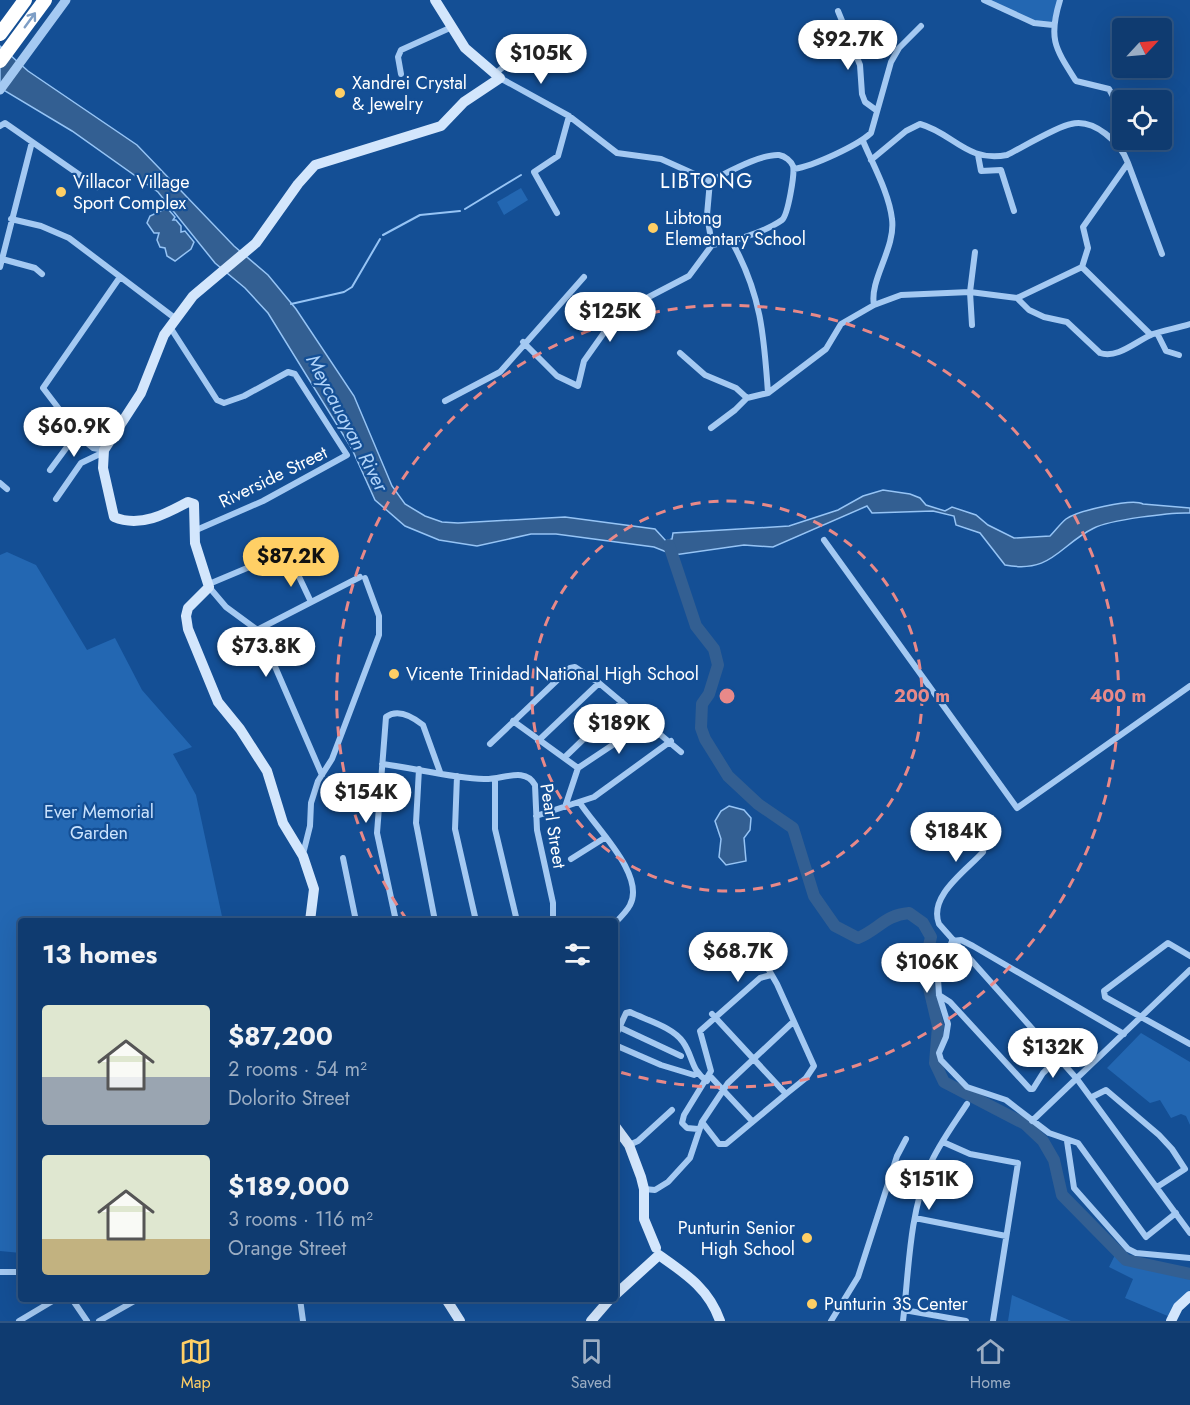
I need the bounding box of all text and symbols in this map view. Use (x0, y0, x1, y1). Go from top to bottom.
one-way arrow (24, 13, 37, 29)
north arrow (1112, 18, 1172, 78)
map controls (1112, 18, 1172, 150)
pin: $92.7K (799, 20, 897, 71)
text: $92.7K (812, 25, 884, 54)
pin: $105K (499, 34, 583, 85)
text: $105K (510, 39, 572, 68)
place label: Xandrei Crystal & Jewelry (352, 70, 467, 117)
marker: Xandrei Crystal & Jewelry (333, 86, 347, 100)
button: locate (1112, 90, 1172, 150)
district label: LIBTONG (660, 166, 754, 196)
place label: Villacor Village Sport Complex (73, 169, 190, 216)
marker: Villacor Village Sport Complex (54, 185, 68, 199)
place label: Libtong Elementary School (665, 205, 806, 252)
marker: Libtong Elementary School (646, 221, 660, 235)
pin: $125K (568, 292, 652, 343)
text: $125K (579, 297, 641, 326)
water label: Meycauayan River (299, 349, 396, 498)
pin: $60.9K (25, 407, 123, 458)
text: $60.9K (38, 412, 110, 441)
street label: Riverside Street (214, 439, 332, 514)
pin: $87.2K (242, 537, 340, 588)
text: $87.2K (257, 542, 325, 571)
pin: $73.8K (217, 627, 315, 678)
text: $73.8K (231, 632, 301, 661)
place label: Vicente Trinidad National High School (406, 661, 699, 687)
marker: Vicente Trinidad National High School (387, 667, 401, 681)
text: 200 m (894, 683, 950, 709)
text: 400 m (1090, 683, 1146, 709)
centre of rings (717, 686, 737, 706)
pin: $189K (577, 704, 661, 755)
text: $189K (588, 709, 650, 738)
pin: $154K (324, 773, 408, 824)
text: $154K (334, 778, 398, 807)
street label: Pearl Street (533, 782, 573, 871)
park label: Ever Memorial Garden (44, 799, 154, 846)
pin: $184K (914, 812, 998, 863)
text: $184K (924, 817, 988, 846)
pin: $68.7K (689, 932, 787, 983)
text: 13 homes (42, 935, 157, 973)
text: $68.7K (703, 937, 773, 966)
icon: filters (561, 938, 594, 971)
pin: $106K (885, 943, 969, 994)
text: $106K (895, 948, 959, 977)
text: $87,200 (228, 1017, 333, 1055)
pin: $132K (1011, 1028, 1095, 1079)
icon: home (90, 1029, 162, 1101)
text: $132K (1022, 1033, 1084, 1062)
text: 2 rooms · 54 m² (228, 1055, 367, 1084)
text: Dolorito Street (228, 1084, 350, 1113)
pin: $151K (887, 1160, 971, 1211)
text: $151K (899, 1165, 959, 1194)
text: $189,000 (228, 1167, 349, 1205)
icon: home (90, 1179, 162, 1251)
text: 3 rooms · 116 m² (228, 1205, 373, 1234)
place label: Punturin Senior High School (678, 1215, 796, 1262)
marker: Punturin Senior High School (800, 1231, 814, 1245)
text: Orange Street (228, 1234, 346, 1263)
place label: Punturin 3S Center (824, 1291, 969, 1317)
marker: Punturin 3S Center (805, 1297, 819, 1311)
tab: Map (179, 1335, 212, 1394)
tab: Saved (571, 1335, 611, 1394)
tab: Home (970, 1335, 1011, 1394)

